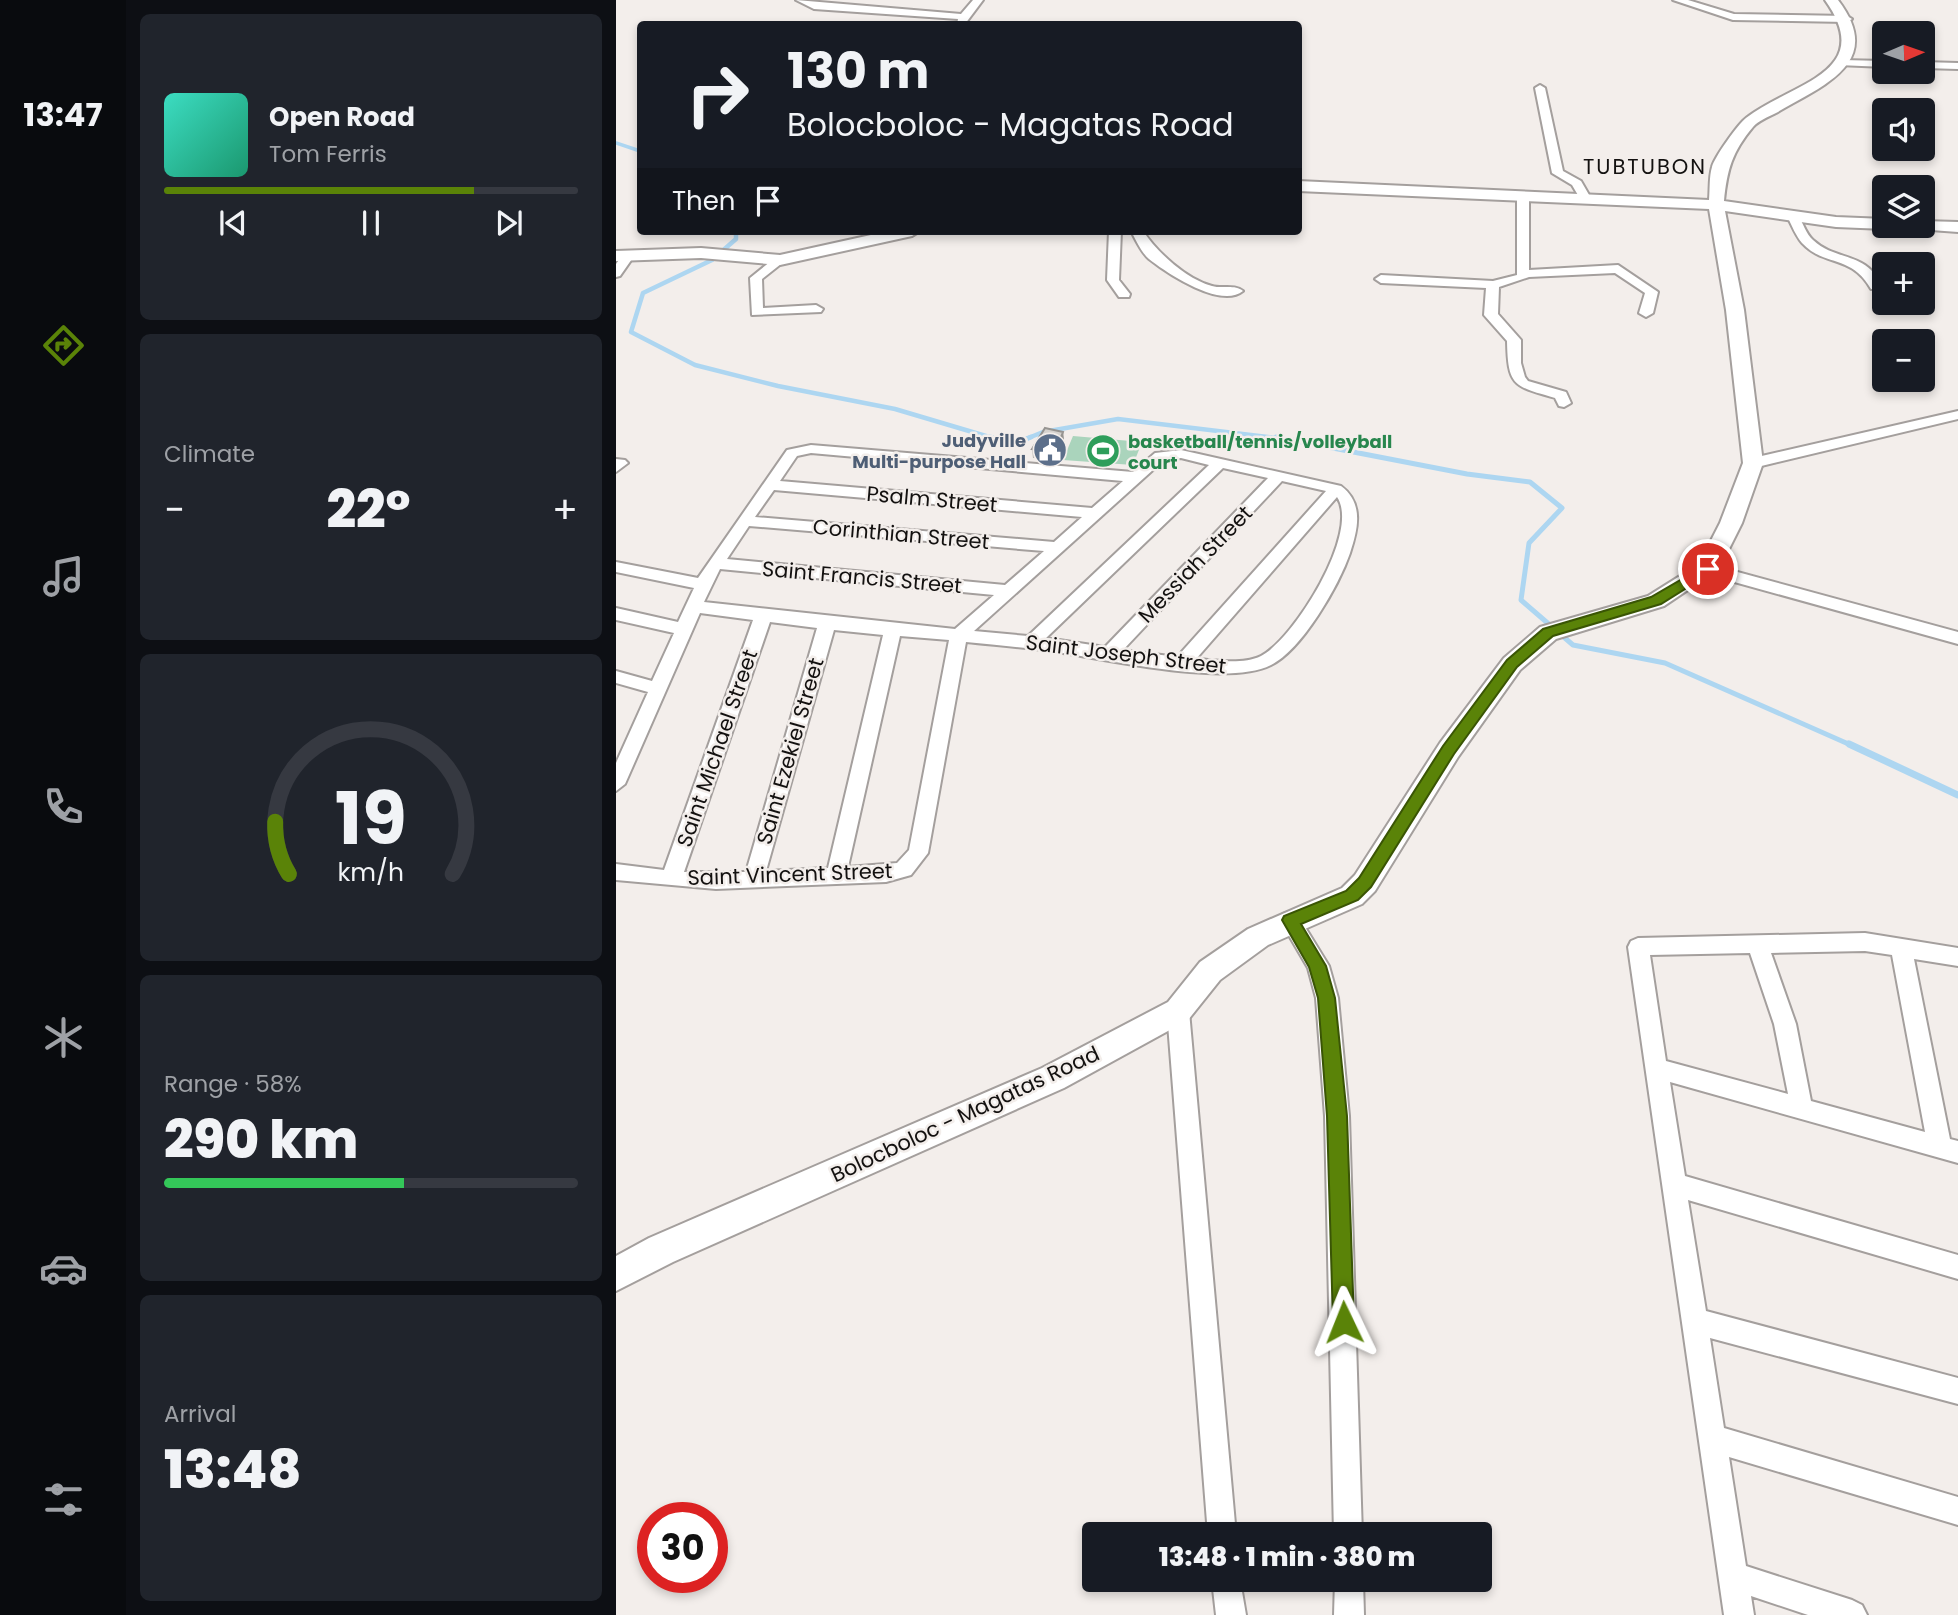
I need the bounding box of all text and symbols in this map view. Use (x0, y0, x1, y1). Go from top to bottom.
north arrow (1872, 21, 1936, 84)
map controls (1872, 21, 1935, 392)
text: 130 m (787, 37, 929, 105)
icon: right (672, 49, 763, 140)
text: 13:47 (23, 92, 103, 137)
button: sound (1872, 98, 1935, 161)
text: Open Road (269, 99, 415, 135)
text: Bolocboloc - Magatas Road (787, 102, 1234, 147)
text: Tom Ferris (269, 138, 387, 170)
district label: TUBTUBON (1583, 152, 1707, 181)
button: layers (1872, 175, 1935, 238)
icon: arrive (749, 182, 787, 220)
text: Then (672, 183, 735, 219)
icon: previous (214, 204, 252, 242)
icon: pause (352, 204, 390, 242)
icon: next (490, 204, 528, 242)
button: + (1872, 252, 1935, 315)
icon: directions (39, 321, 88, 370)
button: − (1872, 329, 1935, 392)
place label: Judyville Multi-purpose Hall (852, 428, 1026, 474)
place label: basketball/tennis/volleyball court (1128, 429, 1392, 475)
public building icon: Judyville Multi-purpose Hall (1031, 431, 1069, 469)
sports icon: basketball/tennis/volleyball court (1084, 432, 1122, 470)
text: Climate (164, 438, 255, 470)
text: 22° (326, 473, 411, 546)
street label: Psalm Street (865, 479, 999, 519)
text: − (164, 483, 185, 536)
text: + (552, 483, 578, 536)
street label: Messiah Street (1131, 499, 1259, 629)
street label: Corinthian Street (812, 512, 990, 556)
pin (1678, 539, 1738, 599)
icon: arrive (1689, 550, 1727, 588)
icon: music (39, 552, 88, 601)
street label: Saint Francis Street (761, 554, 963, 600)
street label: Saint Joseph Street (1024, 627, 1228, 681)
street label: Saint Michael Street (670, 645, 764, 851)
street label: Saint Ezekiel Street (749, 654, 831, 848)
text: 19 (335, 768, 407, 869)
icon: phone (39, 782, 88, 831)
text: km/h (338, 854, 404, 889)
street label: Saint Vincent Street (687, 856, 893, 892)
icon: climate (39, 1013, 88, 1062)
street label: Bolocboloc - Magatas Road (826, 1039, 1104, 1189)
text: Range · 58% (164, 1068, 302, 1100)
text: 290 km (164, 1103, 358, 1176)
icon: car (39, 1244, 88, 1293)
position arrow (1307, 1285, 1381, 1359)
text: Arrival (164, 1398, 236, 1430)
text: 13:48 (164, 1433, 301, 1506)
icon: filters (39, 1475, 88, 1524)
speed limit sign: 30 (637, 1502, 728, 1593)
text: 13:48 · 1 min · 380 m (1159, 1539, 1415, 1575)

